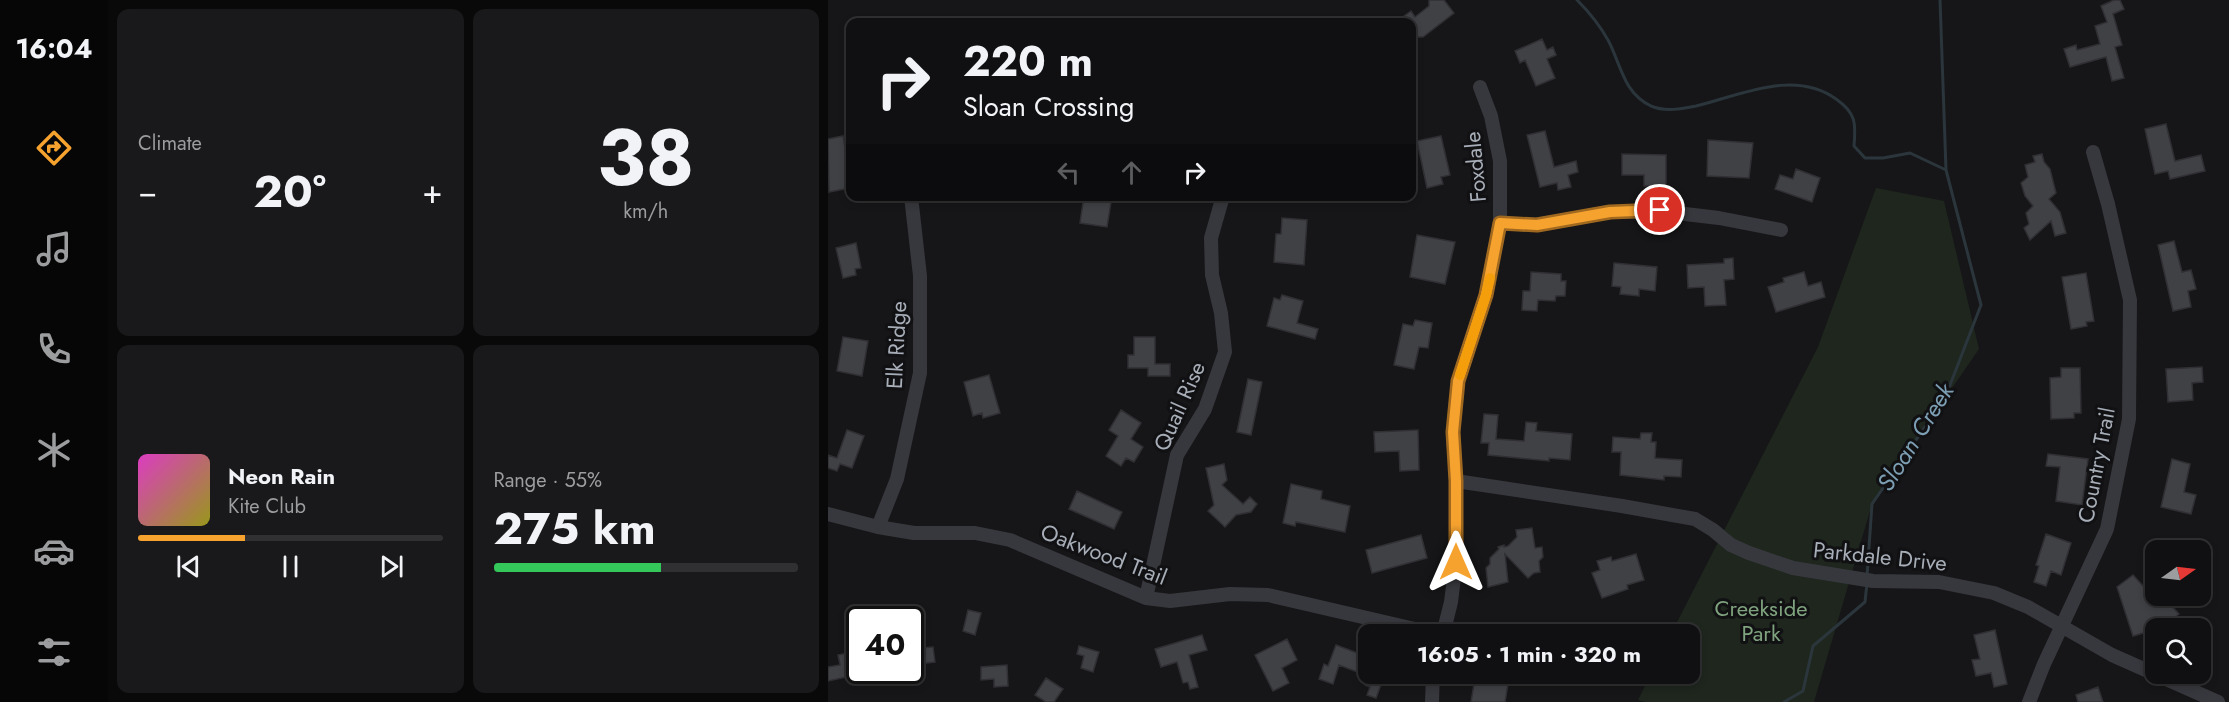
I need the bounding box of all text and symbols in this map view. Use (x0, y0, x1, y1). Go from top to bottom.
text: 16:04 (15, 29, 93, 68)
text: 220 m (963, 31, 1093, 92)
icon: right (864, 42, 942, 120)
text: Sloan Crossing (963, 87, 1134, 126)
text: 38 (597, 102, 694, 214)
icon: directions (33, 127, 75, 169)
text: Climate (138, 129, 202, 158)
street label: Foxdale (1456, 130, 1494, 204)
icon: left (1052, 156, 1085, 189)
icon: ahead (1115, 156, 1148, 189)
icon: right (1178, 156, 1211, 189)
text: 20° (254, 159, 326, 224)
text: − (138, 168, 157, 215)
text: + (422, 168, 443, 215)
pin (1634, 184, 1685, 235)
icon: arrive (1643, 193, 1676, 226)
text: km/h (623, 197, 668, 226)
icon: music (33, 228, 75, 270)
street label: Elk Ridge (878, 300, 914, 390)
icon: phone (33, 328, 75, 370)
street label: Quail Rise (1145, 356, 1213, 456)
water label: Sloan Creek (1868, 375, 1963, 498)
street label: Country Trail (2069, 404, 2123, 526)
icon: climate (33, 429, 75, 471)
text: Neon Rain (228, 460, 335, 492)
text: Range · 55% (494, 466, 602, 495)
text: Kite Club (228, 492, 306, 521)
text: 275 km (494, 496, 656, 561)
street label: Oakwood Trail (1036, 515, 1172, 593)
icon: car (33, 530, 75, 572)
position arrow (1424, 530, 1488, 594)
street label: Parkdale Drive (1812, 533, 1948, 579)
north arrow (2145, 540, 2211, 606)
map controls (2145, 540, 2211, 684)
icon: previous (172, 550, 205, 583)
icon: pause (274, 550, 307, 583)
icon: next (375, 550, 408, 583)
park label: Creekside Park (1714, 592, 1808, 649)
speed limit sign: 40 (846, 606, 924, 684)
button: search (2145, 618, 2211, 684)
icon: filters (33, 631, 75, 673)
text: 16:05 · 1 min · 320 m (1417, 638, 1641, 670)

